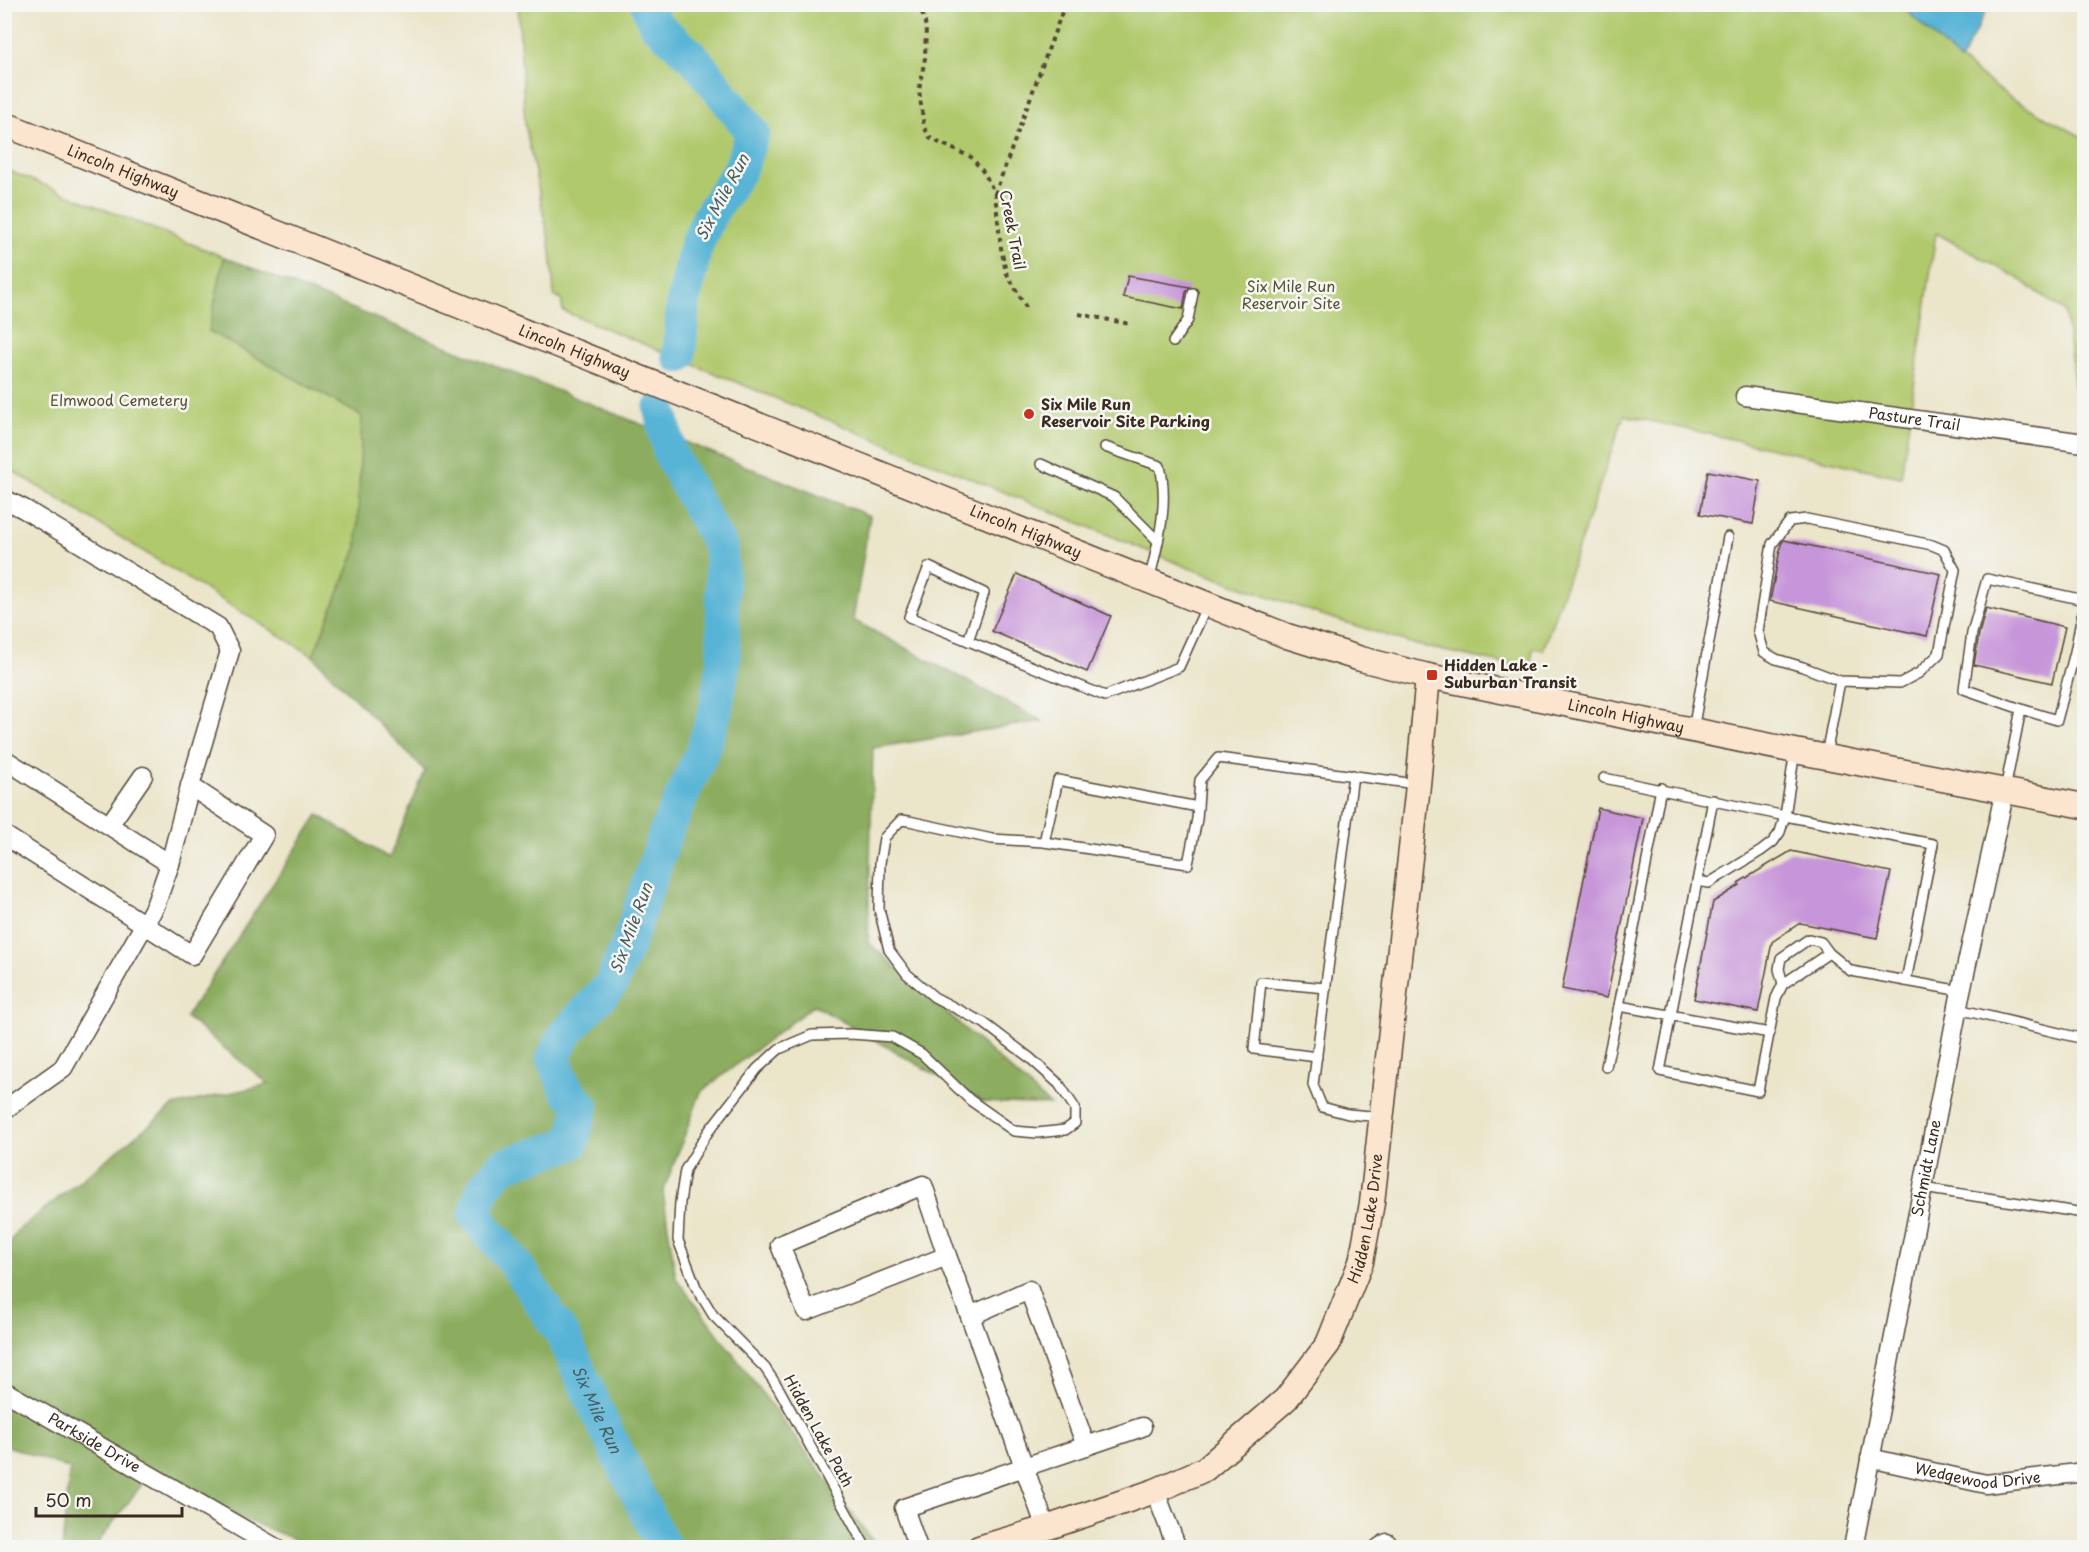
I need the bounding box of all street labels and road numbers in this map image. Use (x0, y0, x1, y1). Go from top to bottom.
street label: Lincoln Highway (64, 137, 183, 203)
street label: Creek Trail (994, 188, 1032, 272)
street label: Lincoln Highway (516, 318, 634, 383)
street label: Pasture Trail (1867, 400, 1962, 436)
street label: Lincoln Highway (967, 498, 1085, 563)
street label: Lincoln Highway (1566, 692, 1686, 738)
street label: Schmidt Lane (1905, 1117, 1946, 1218)
street label: Hidden Lake Drive (1341, 1152, 1387, 1287)
street label: Hidden Lake Path (779, 1370, 860, 1491)
street label: Parkside Drive (44, 1406, 145, 1478)
street label: Wedgewood Drive (1913, 1455, 2042, 1495)

